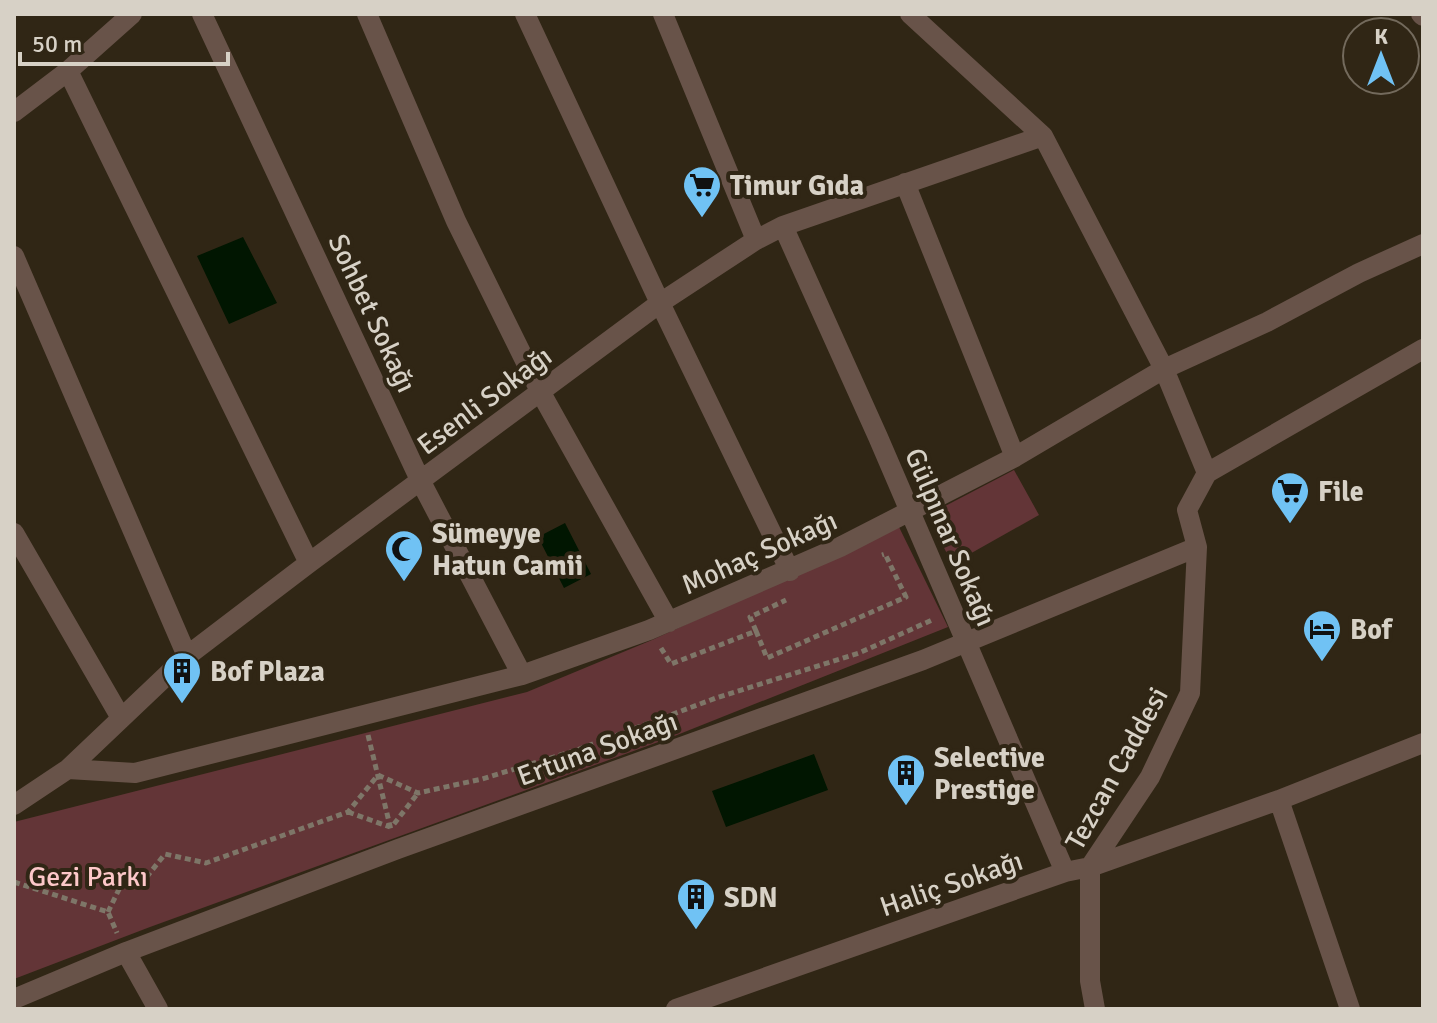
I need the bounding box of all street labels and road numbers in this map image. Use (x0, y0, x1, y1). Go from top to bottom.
street label: Sohbet Sokağı (321, 229, 424, 398)
street label: Esenli Sokağı (411, 339, 559, 462)
street label: Gülpınar Sokağı (897, 443, 1003, 632)
street label: Mohaç Sokağı (676, 504, 842, 602)
street label: Tezcan Caddesi (1058, 681, 1176, 856)
street label: Ertuna Sokağı (513, 704, 682, 794)
street label: Haliç Sokağı (875, 844, 1027, 924)

